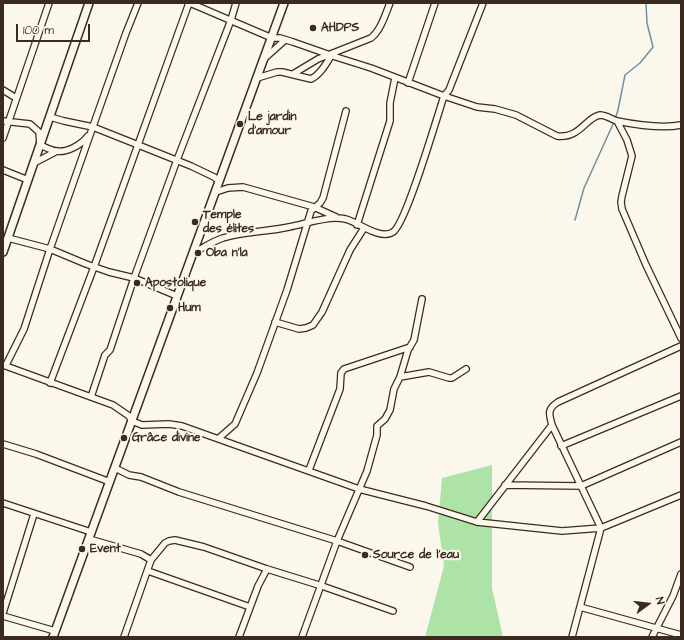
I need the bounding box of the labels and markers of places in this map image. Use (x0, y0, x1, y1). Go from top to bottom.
place label: AHDPS (321, 21, 359, 35)
marker: AHDPS (308, 23, 318, 33)
place label: Le jardin d'amour (248, 110, 296, 138)
marker: Le jardin d'amour (235, 119, 245, 129)
place label: Temple des élites (203, 208, 254, 236)
marker: Temple des élites (190, 217, 200, 227)
place label: Oba n'la (206, 246, 248, 260)
marker: Oba n'la (193, 248, 203, 258)
place label: Apostolique (145, 276, 206, 290)
marker: Apostolique (132, 278, 142, 288)
place label: Hum (178, 301, 201, 315)
marker: Hum (165, 303, 175, 313)
place label: Grâce divine (132, 431, 200, 445)
marker: Grâce divine (119, 433, 129, 443)
place label: Event (90, 542, 121, 556)
marker: Event (77, 544, 87, 554)
place label: Source de l'eau (373, 548, 459, 562)
marker: Source de l'eau (360, 550, 370, 560)

